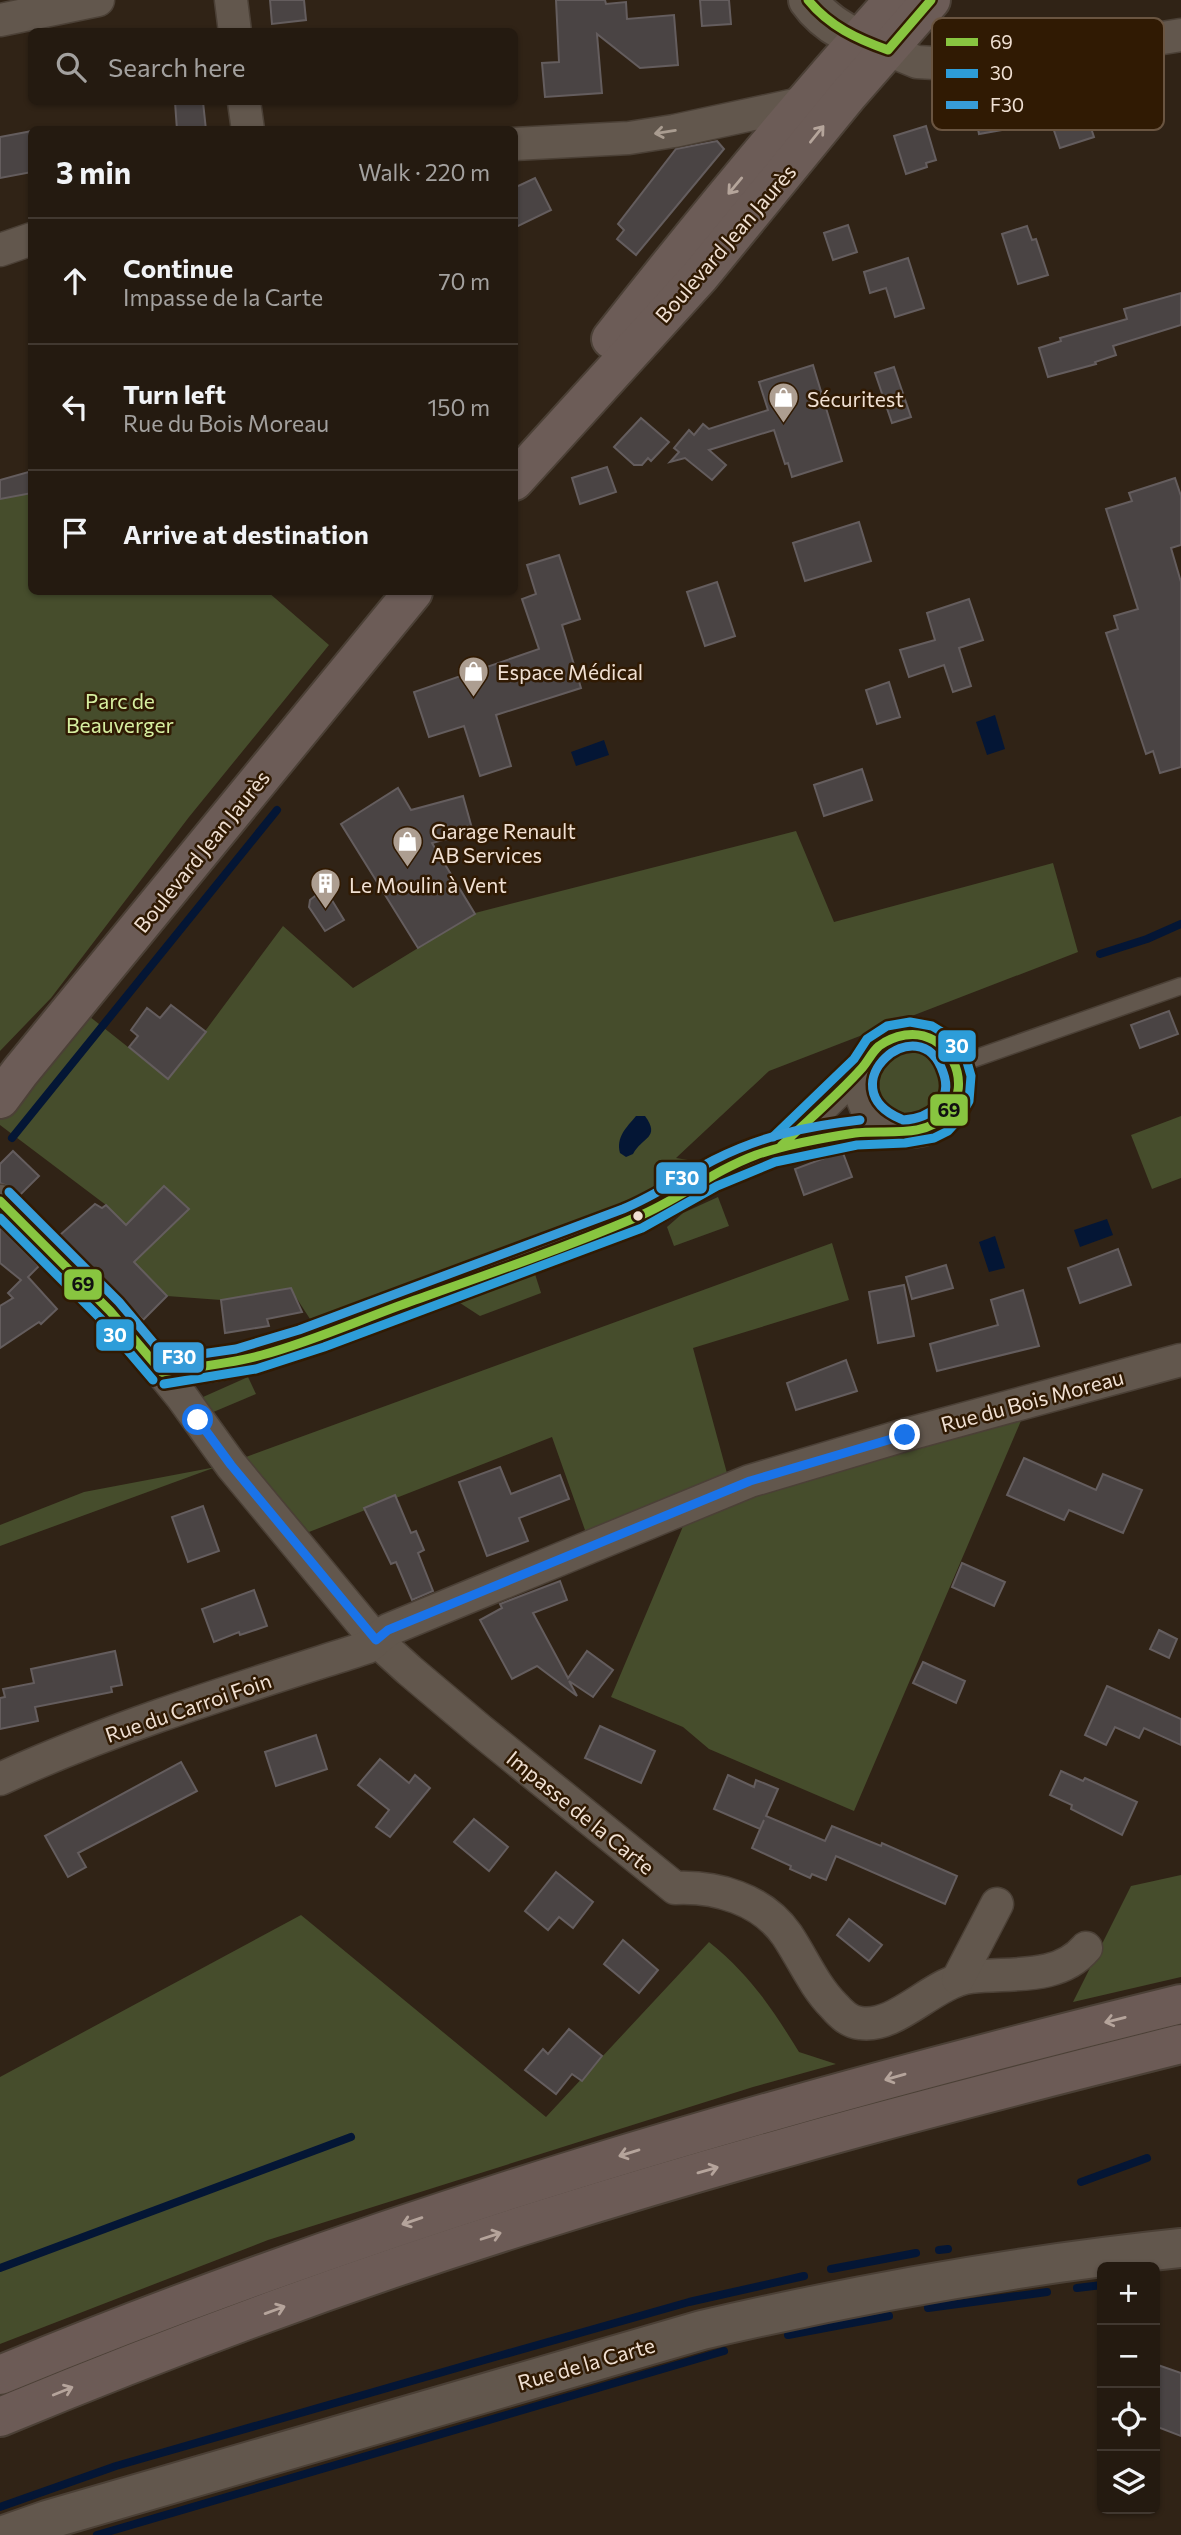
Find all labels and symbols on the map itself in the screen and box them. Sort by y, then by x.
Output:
legend [932,18,1164,130]
text: 69 [990,30,1013,53]
text: 30 [990,61,1013,84]
text: F30 [990,93,1024,116]
one-way arrow [654,126,677,139]
one-way arrow [810,126,825,144]
street label: Boulevard Jean Jaurès [649,159,801,327]
one-way arrow [728,176,743,194]
shop icon: Sécuritest [767,381,801,425]
place label: Sécuritest [807,386,904,411]
shop icon: Espace Médical [457,654,491,698]
place label: Espace Médical [497,659,643,684]
park label: Parc de Beauverger [66,688,174,737]
street label: Boulevard Jean Jaurès [128,765,274,937]
place label: Garage Renault AB Services [431,818,576,867]
shop icon: Garage Renault AB Services [391,825,425,869]
building icon: Le Moulin à Vent [309,867,343,911]
place label: Le Moulin à Vent [349,872,507,897]
line badge: 30 [937,1029,977,1063]
text: 30 [945,1034,969,1057]
line badge: 69 [929,1093,969,1127]
text: 69 [937,1098,961,1121]
line badge: F30 [655,1161,708,1195]
text: F30 [665,1166,699,1189]
unlabelled marker [631,1209,645,1223]
line badge: 69 [63,1268,103,1301]
text: 69 [71,1272,95,1295]
line badge: 30 [95,1318,135,1352]
text: 30 [103,1323,127,1346]
line badge: F30 [152,1341,205,1374]
text: F30 [162,1345,196,1368]
street label: Rue du Bois Moreau [938,1364,1126,1436]
route start [182,1404,213,1435]
route end [889,1419,920,1450]
street label: Rue du Carroi Foin [102,1667,274,1747]
street label: Impasse de la Carte [502,1745,660,1879]
one-way arrow [1104,2014,1127,2027]
one-way arrow [884,2072,906,2085]
one-way arrow [618,2147,640,2160]
one-way arrow [697,2163,719,2176]
one-way arrow [401,2216,423,2228]
one-way arrow [479,2229,501,2241]
one-way arrow [264,2303,286,2315]
street label: Rue de la Carte [514,2331,658,2395]
one-way arrow [52,2384,73,2397]

